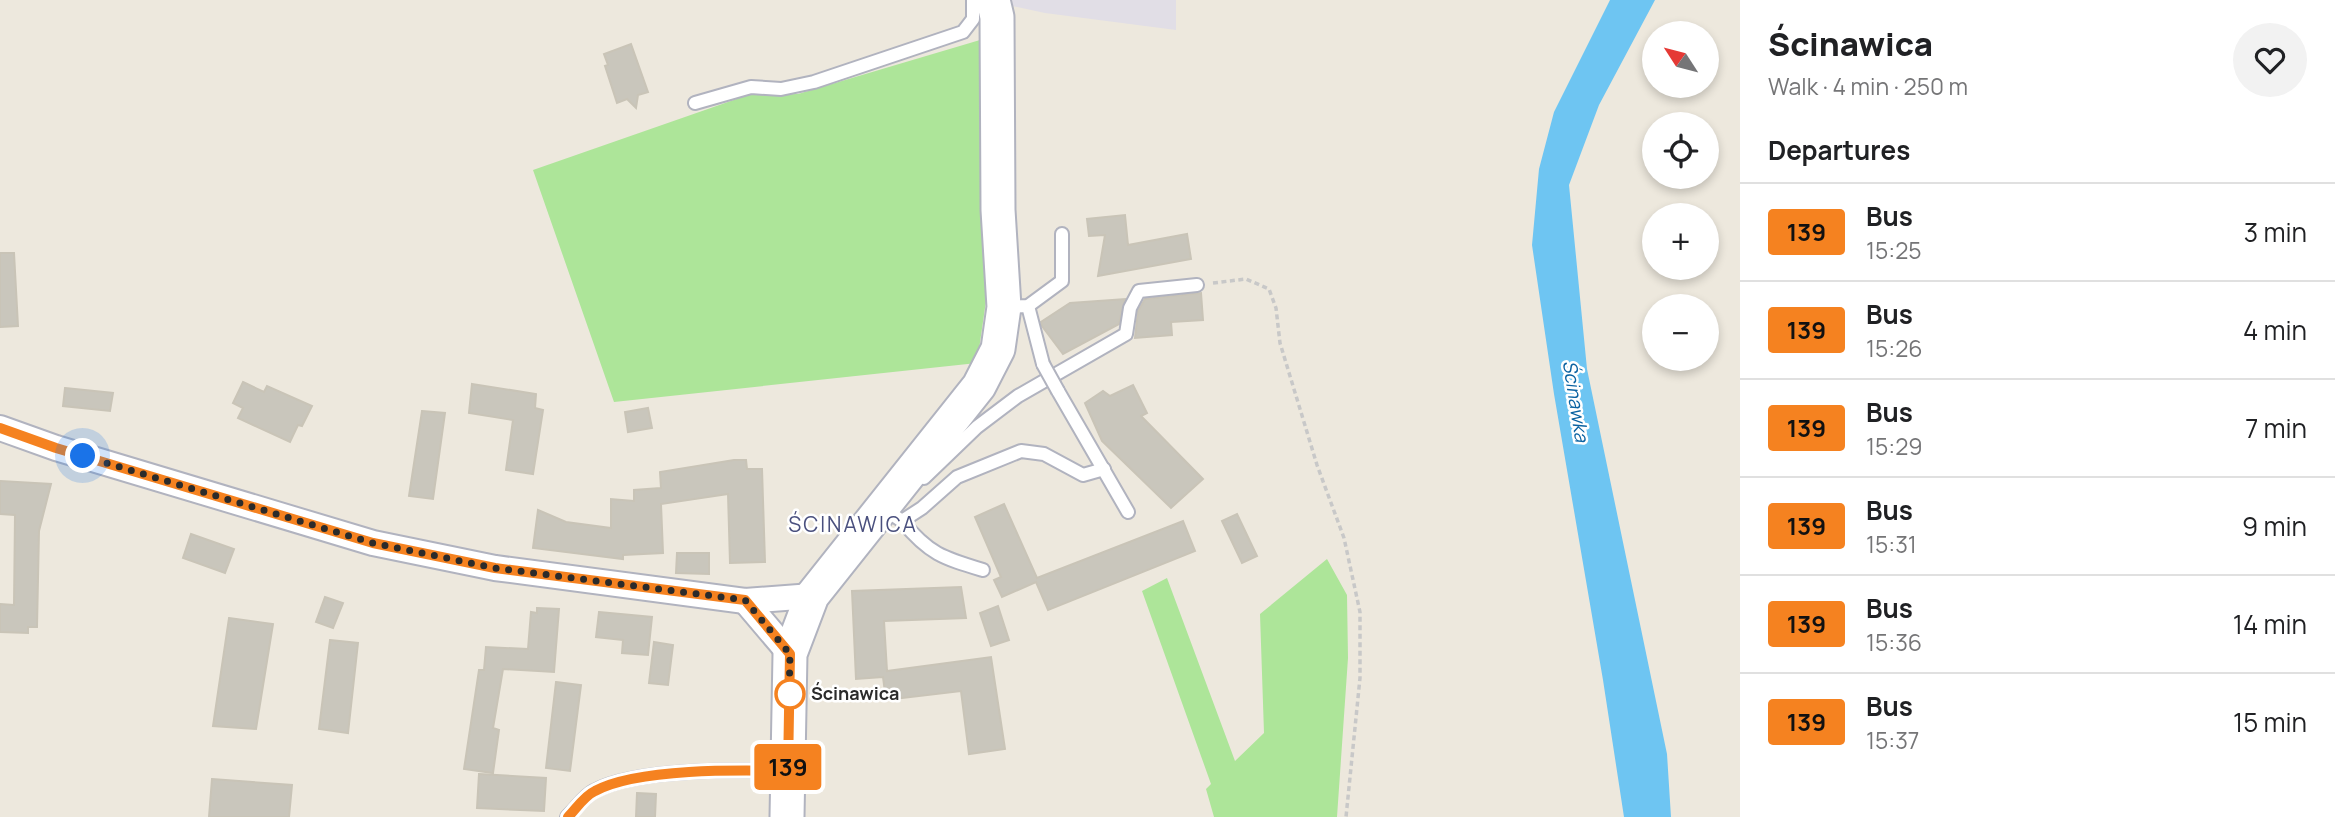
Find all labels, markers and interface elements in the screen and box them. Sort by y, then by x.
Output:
north arrow [1642,21,1718,98]
map controls [1642,21,1719,371]
text: Ścinawica [1768,21,1933,66]
button: heart [2233,23,2307,97]
text: Walk · 4 min · 250 m [1768,70,1968,102]
button: locate [1642,112,1719,189]
text: Departures [1768,132,1910,168]
text: Bus [1866,198,1913,234]
button: + [1642,203,1719,280]
text: 3 min [2244,214,2307,250]
text: 139 [1787,215,1826,248]
text: 15:25 [1866,234,1922,266]
button: − [1642,294,1719,371]
text: Bus [1866,296,1913,332]
text: 4 min [2243,312,2307,348]
text: 139 [1787,313,1826,346]
text: 15:26 [1866,332,1923,364]
water label: Ścinawka [1557,358,1596,445]
text: Bus [1866,394,1913,430]
text: 7 min [2245,410,2307,446]
text: 139 [1787,411,1826,444]
text: 15:29 [1866,430,1923,462]
your location [65,438,100,473]
text: Bus [1866,492,1913,528]
text: 9 min [2242,508,2307,544]
text: 139 [1787,509,1826,542]
district label: ŚCINAWICA [788,510,918,538]
text: 15:31 [1866,528,1917,560]
text: Bus [1866,590,1913,626]
text: 14 min [2233,606,2307,642]
text: 139 [1787,607,1826,640]
text: 15:36 [1866,626,1922,658]
marker: Ścinawica [775,679,805,709]
place label: Ścinawica [811,681,899,705]
text: Bus [1866,688,1913,724]
text: 15 min [2233,704,2307,740]
text: 139 [1787,705,1826,738]
text: 15:37 [1866,724,1919,756]
line badge: 139 [748,744,828,790]
text: 139 [768,750,808,783]

